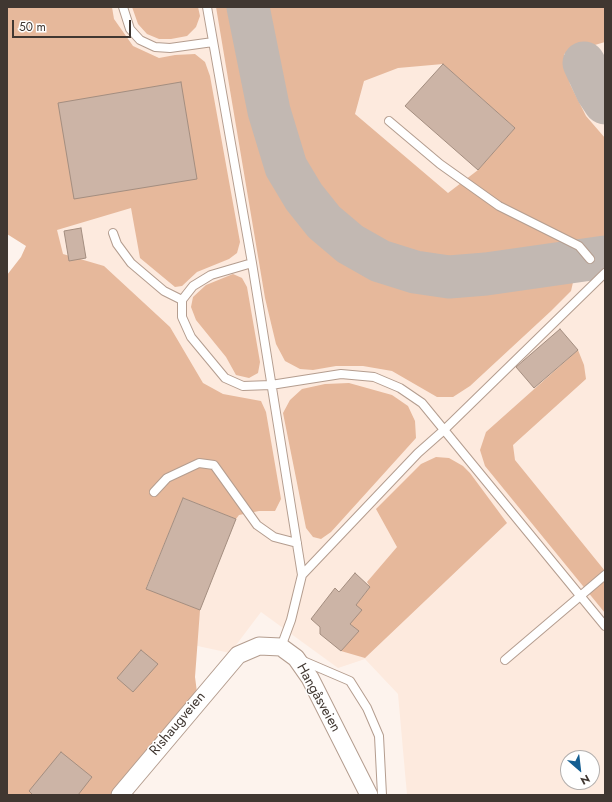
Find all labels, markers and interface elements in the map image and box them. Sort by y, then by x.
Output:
scale bar [14,12,133,38]
text: 50 m [19,18,46,36]
street label: Hangåsveien [292,661,344,735]
street label: Rishaugveien [147,689,209,759]
north arrow [560,750,600,790]
text: N [578,771,593,789]

